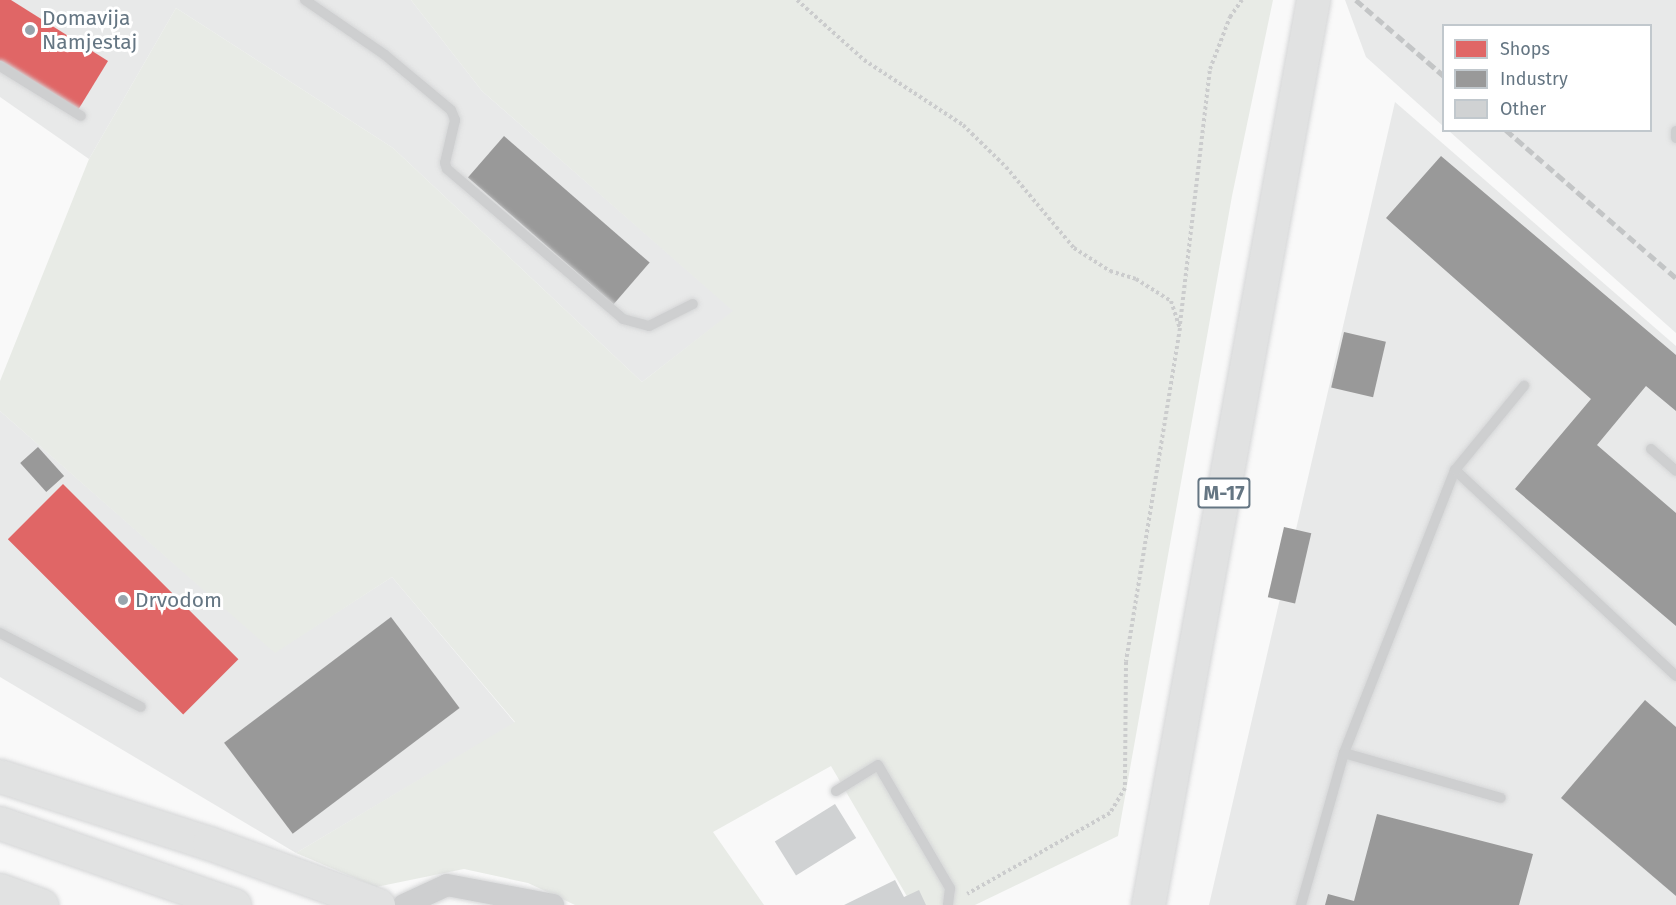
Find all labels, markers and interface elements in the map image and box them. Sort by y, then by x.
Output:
place label: Domavija Namjestaj [42,5,137,55]
marker: Domavija Namjestaj [23,23,37,37]
legend [1442,24,1652,132]
text: Shops [1500,38,1550,60]
text: Industry [1500,68,1568,90]
text: Other [1500,98,1546,120]
road number: M-17 [1197,476,1251,510]
place label: Drvodom [135,587,222,613]
marker: Drvodom [116,593,130,607]

